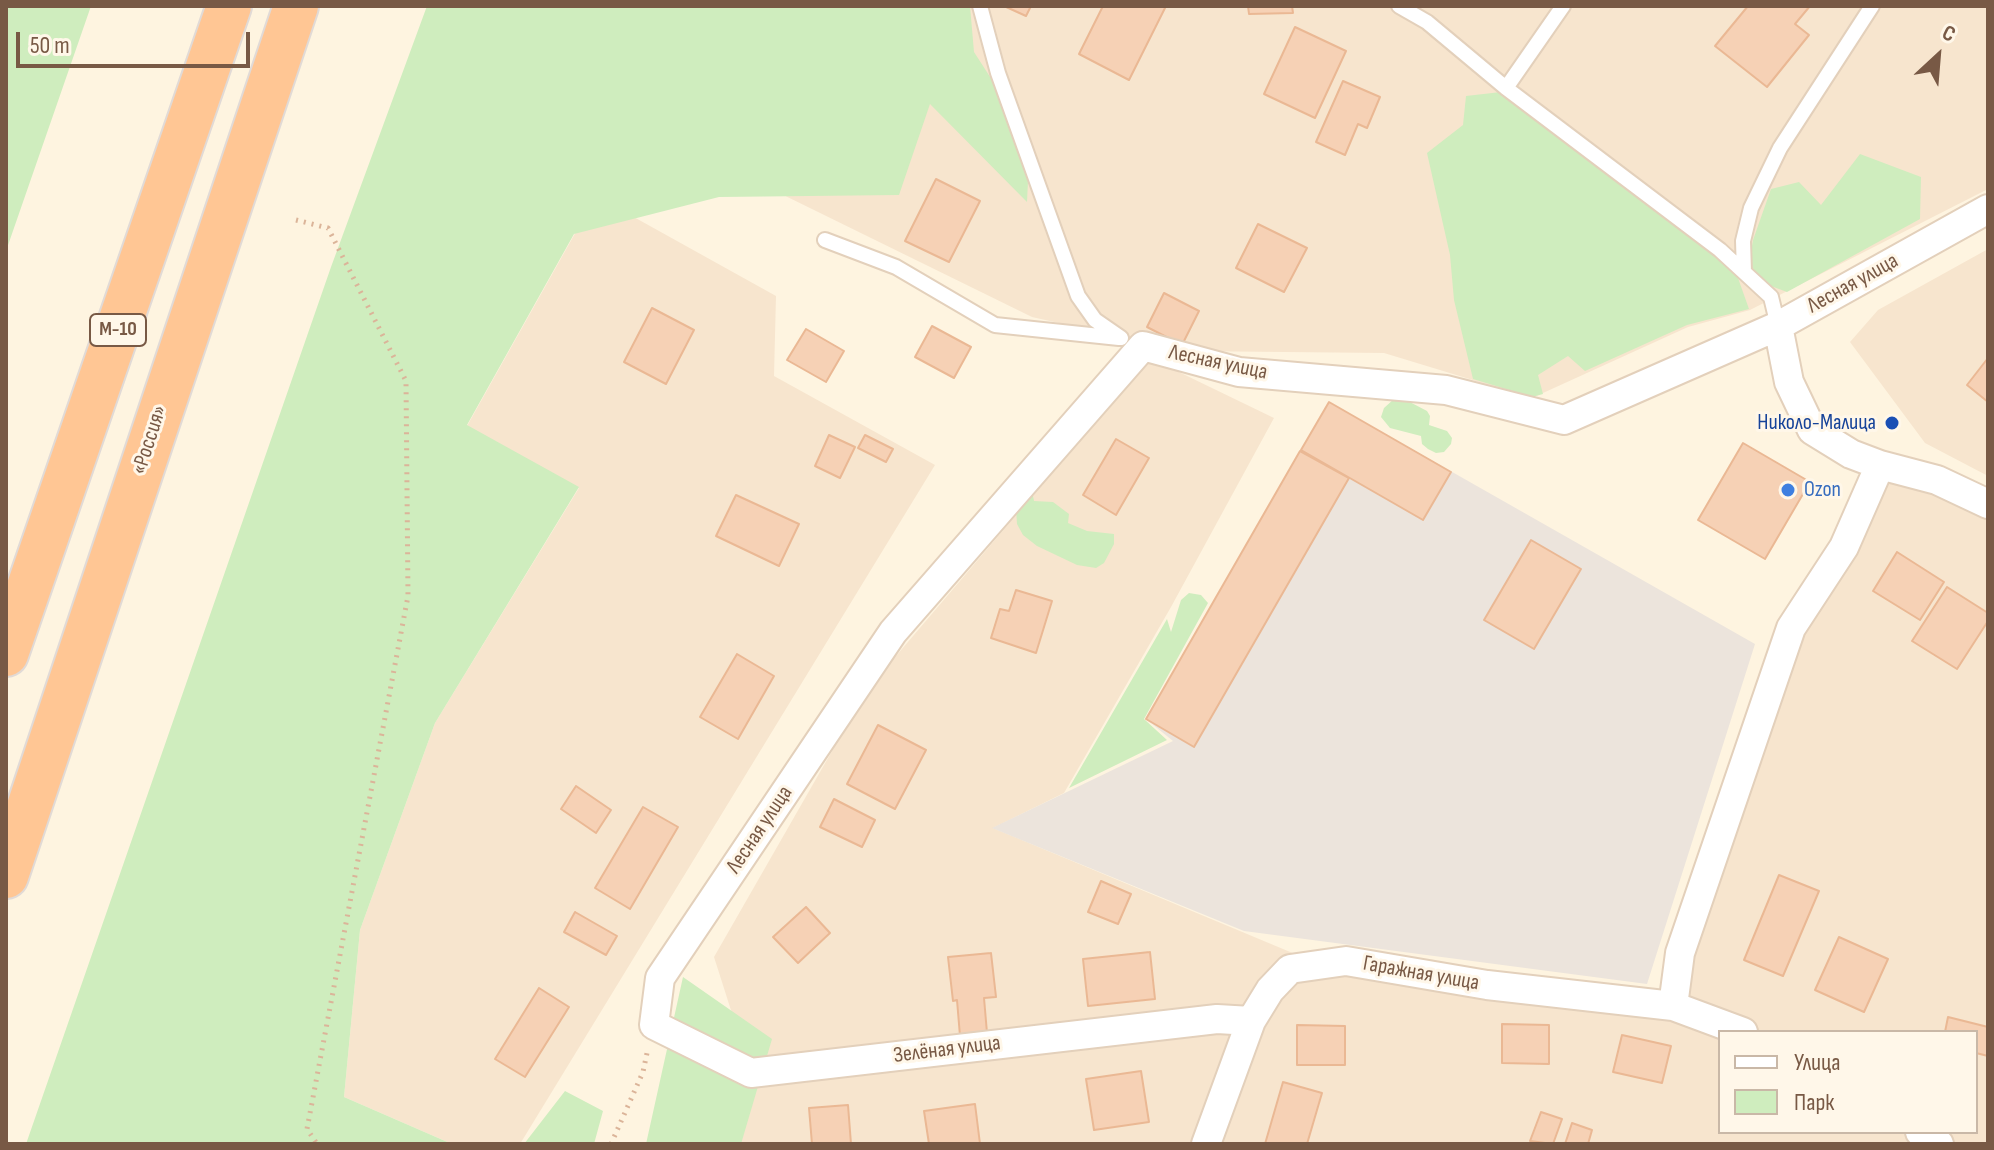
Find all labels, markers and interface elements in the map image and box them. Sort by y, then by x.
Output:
scale bar [20,16,254,66]
north arrow [1898,16,1978,96]
text: С [1938,19,1960,49]
text: 50 m [30,31,70,60]
street label: Лесная улица [1803,248,1903,320]
road number: М-10 [90,314,146,346]
street label: Лесная улица [1166,340,1270,386]
street label: «Россия» [126,402,174,478]
place label: Николо-Малица [1757,410,1876,436]
marker: Николо-Малица [1883,414,1901,432]
place label: Ozon [1804,477,1841,503]
marker: Ozon [1779,481,1797,499]
street label: Лесная улица [721,781,799,879]
street label: Гаражная улица [1361,951,1481,997]
street label: Зелёная улица [892,1030,1002,1070]
legend [1718,1030,1978,1134]
text: Улица [1794,1048,1840,1077]
text: Парк [1794,1088,1834,1117]

